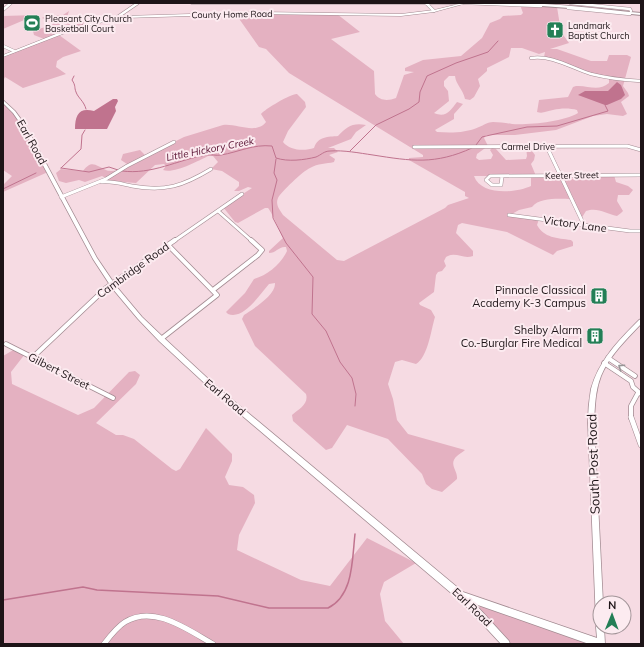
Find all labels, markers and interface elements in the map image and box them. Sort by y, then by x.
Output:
street label: County Home Road [191,8,273,21]
sports icon: Pleasant City Church Basketball Court [22,13,42,33]
place label: Pleasant City Church Basketball Court [45,13,132,34]
church icon: Landmark Baptist Church [545,20,565,40]
place label: Landmark Baptist Church [568,20,630,41]
street label: Earl Road [14,117,50,167]
water label: Little Hickory Creek [165,134,256,164]
street label: Carmel Drive [501,141,555,152]
street label: Keeter Street [545,169,599,181]
street label: Victory Lane [542,213,608,235]
street label: Cambridge Road [94,239,172,301]
place label: Pinnacle Classical Academy K-3 Campus [472,283,586,310]
building icon: Pinnacle Classical Academy K-3 Campus [589,286,609,306]
place label: Shelby Alarm Co.-Burglar Fire Medical [461,323,582,350]
building icon: Shelby Alarm Co.-Burglar Fire Medical [585,326,605,346]
street label: Gilbert Street [26,349,92,393]
one-way arrow [618,364,625,372]
street label: Earl Road [202,376,248,418]
street label: South Post Road [583,414,603,514]
street label: Earl Road [449,585,495,629]
north arrow [592,595,632,635]
text: N [608,598,616,612]

